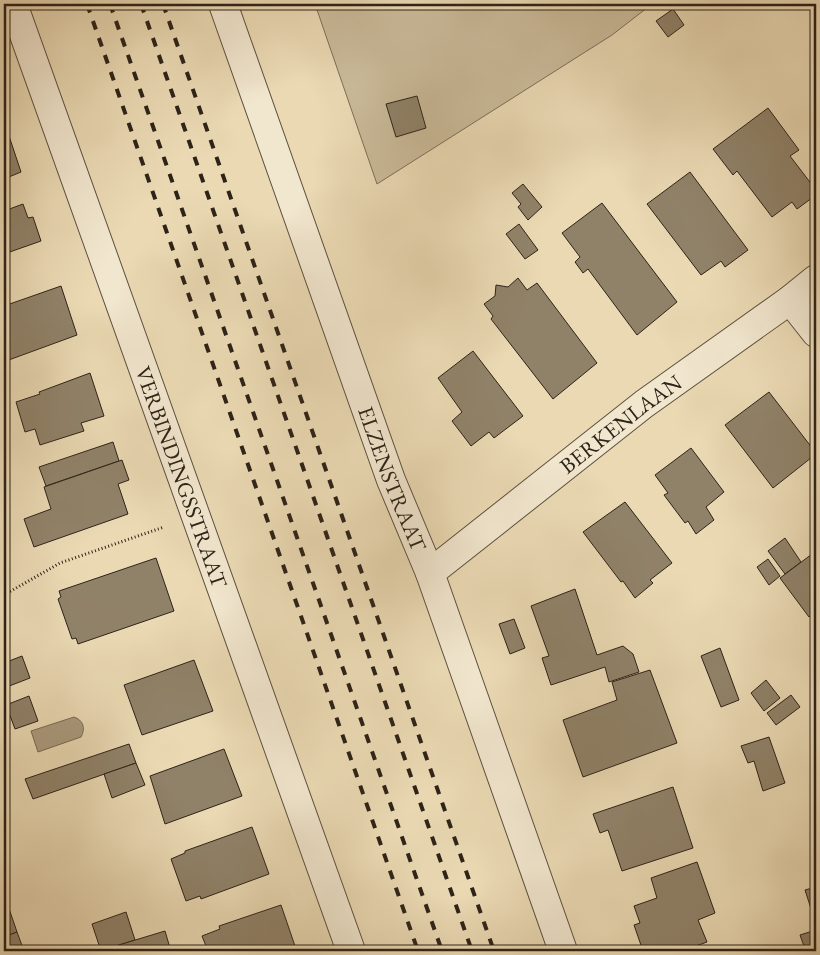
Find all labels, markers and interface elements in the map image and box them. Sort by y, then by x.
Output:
street label: VERBINDINGSSTRAAT [129,362,235,592]
street label: BERKENLAAN [553,367,688,480]
street label: ELZENSTRAAT [352,402,434,556]

